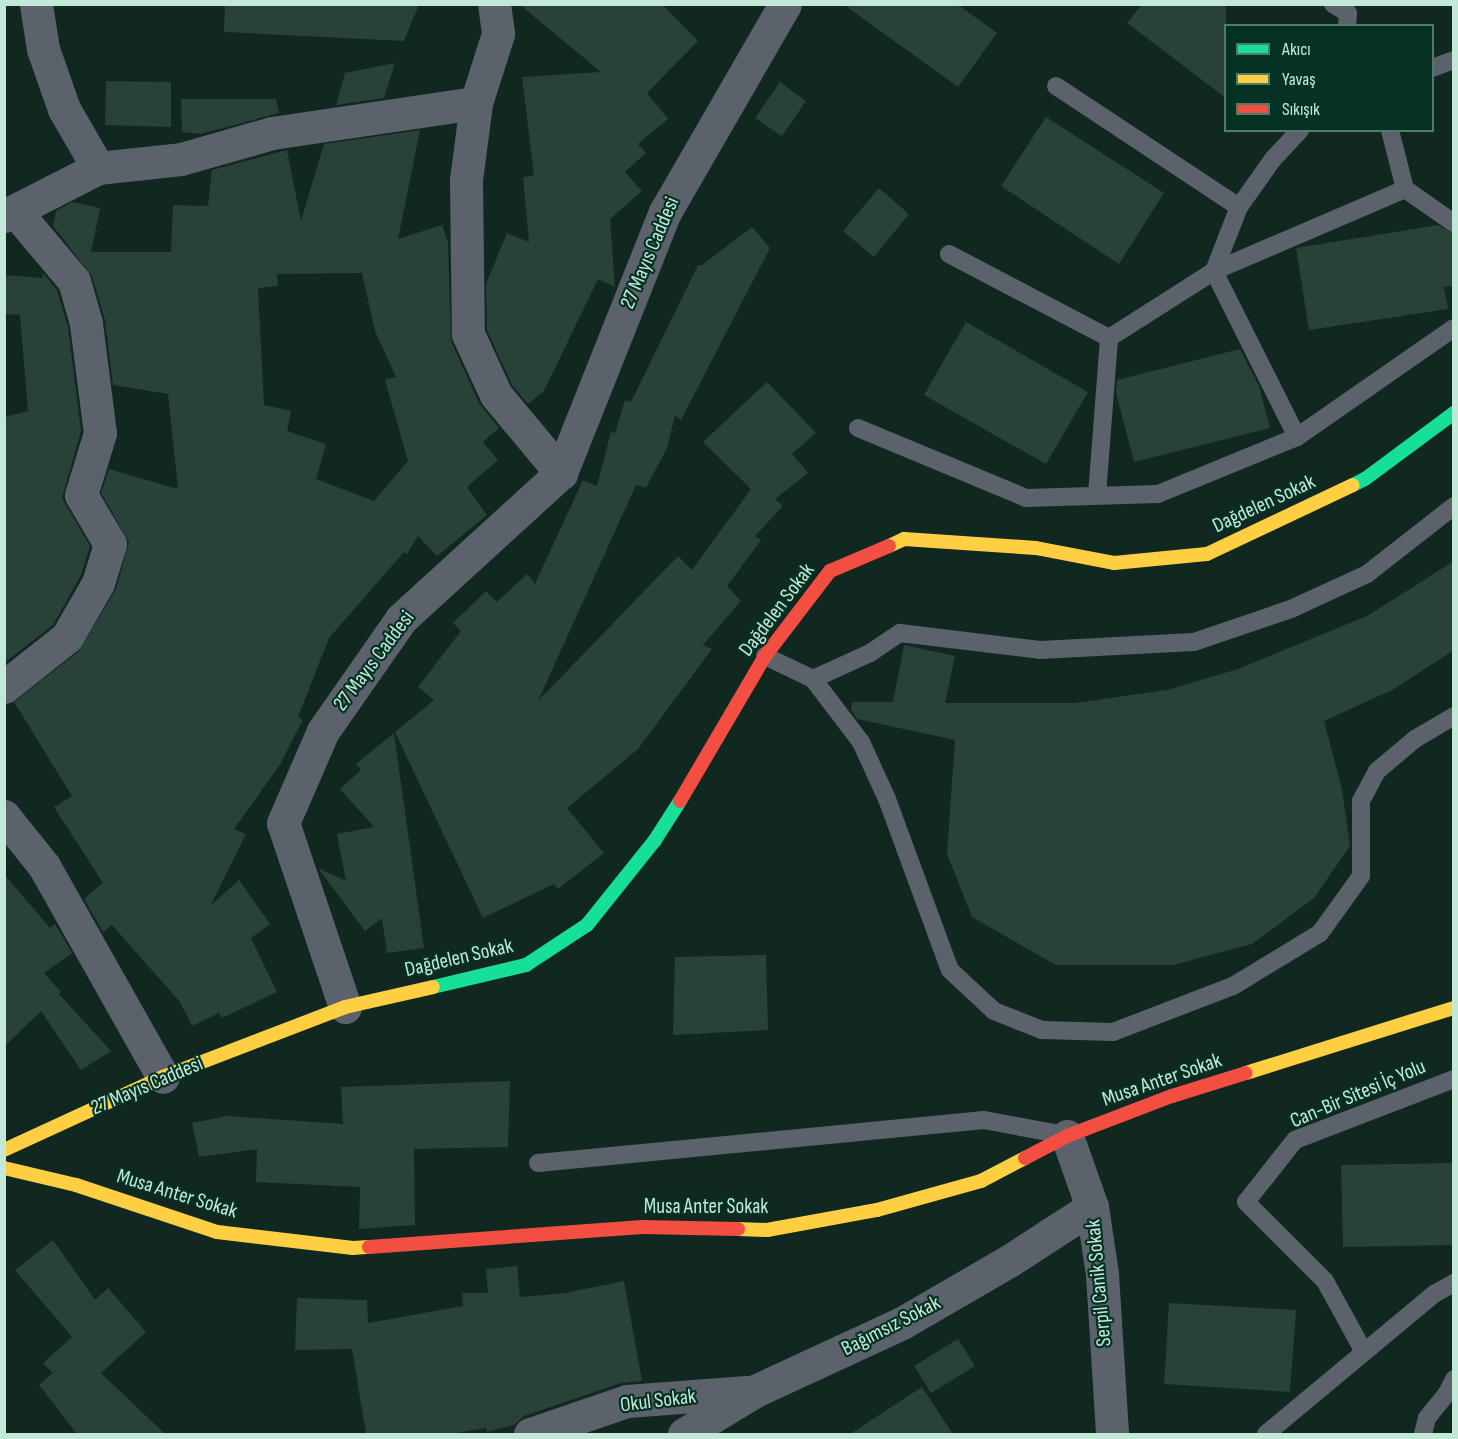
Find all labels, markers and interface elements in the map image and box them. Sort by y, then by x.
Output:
legend [1224,24,1434,132]
text: Akıcı [1282,39,1311,60]
text: Yavaş [1282,69,1316,90]
text: Sıkışık [1282,99,1320,120]
street label: 27 Mayıs Caddesi [615,193,685,313]
street label: Dağdelen Sokak [1209,469,1319,539]
street label: Dağdelen Sokak [734,558,820,662]
street label: 27 Mayıs Caddesi [328,606,420,716]
street label: Dağdelen Sokak [402,933,516,983]
street label: Musa Anter Sokak [1099,1048,1225,1112]
street label: 27 Mayıs Caddesi [87,1051,207,1121]
street label: Can-Bir Sitesi İç Yolu [1286,1054,1430,1134]
street label: Musa Anter Sokak [114,1164,240,1224]
street label: Musa Anter Sokak [644,1194,768,1220]
street label: Serpil Canik Sokak [1081,1218,1117,1348]
street label: Bağımsız Sokak [837,1290,945,1362]
street label: Okul Sokak [619,1384,697,1418]

